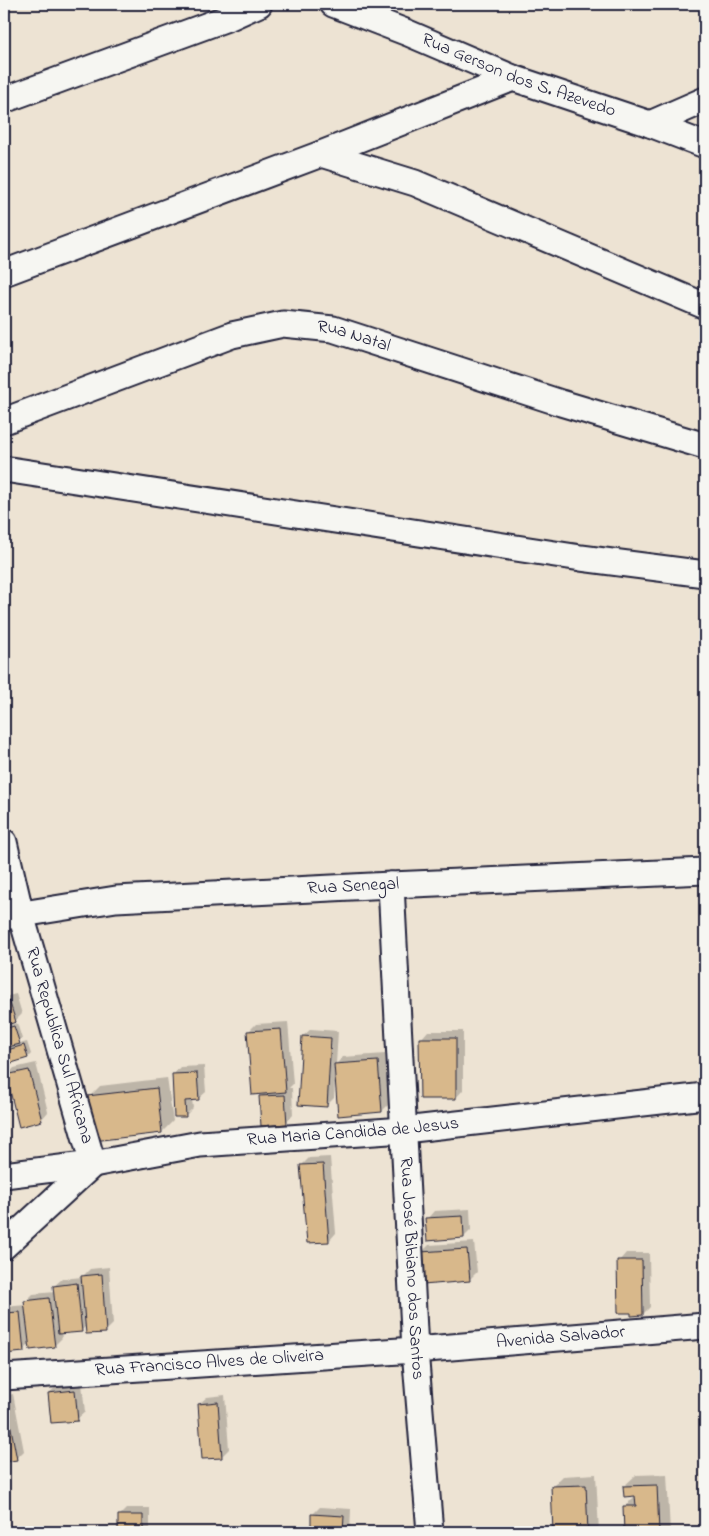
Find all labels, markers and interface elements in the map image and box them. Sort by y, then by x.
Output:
street label: Rua Gerson dos S. Azevedo [417,27,619,125]
street label: Rua Natal [316,315,394,360]
street label: Rua Senegal [307,872,400,902]
street label: Rua Republica Sul Africana [18,944,100,1147]
street label: Rua Maria Candida de Jesus [246,1111,460,1154]
street label: Rua José Bibiano dos Santos [392,1156,430,1381]
street label: Avenida Salvador [495,1320,627,1356]
street label: Rua Francisco Alves de Oliveira [94,1343,325,1384]

